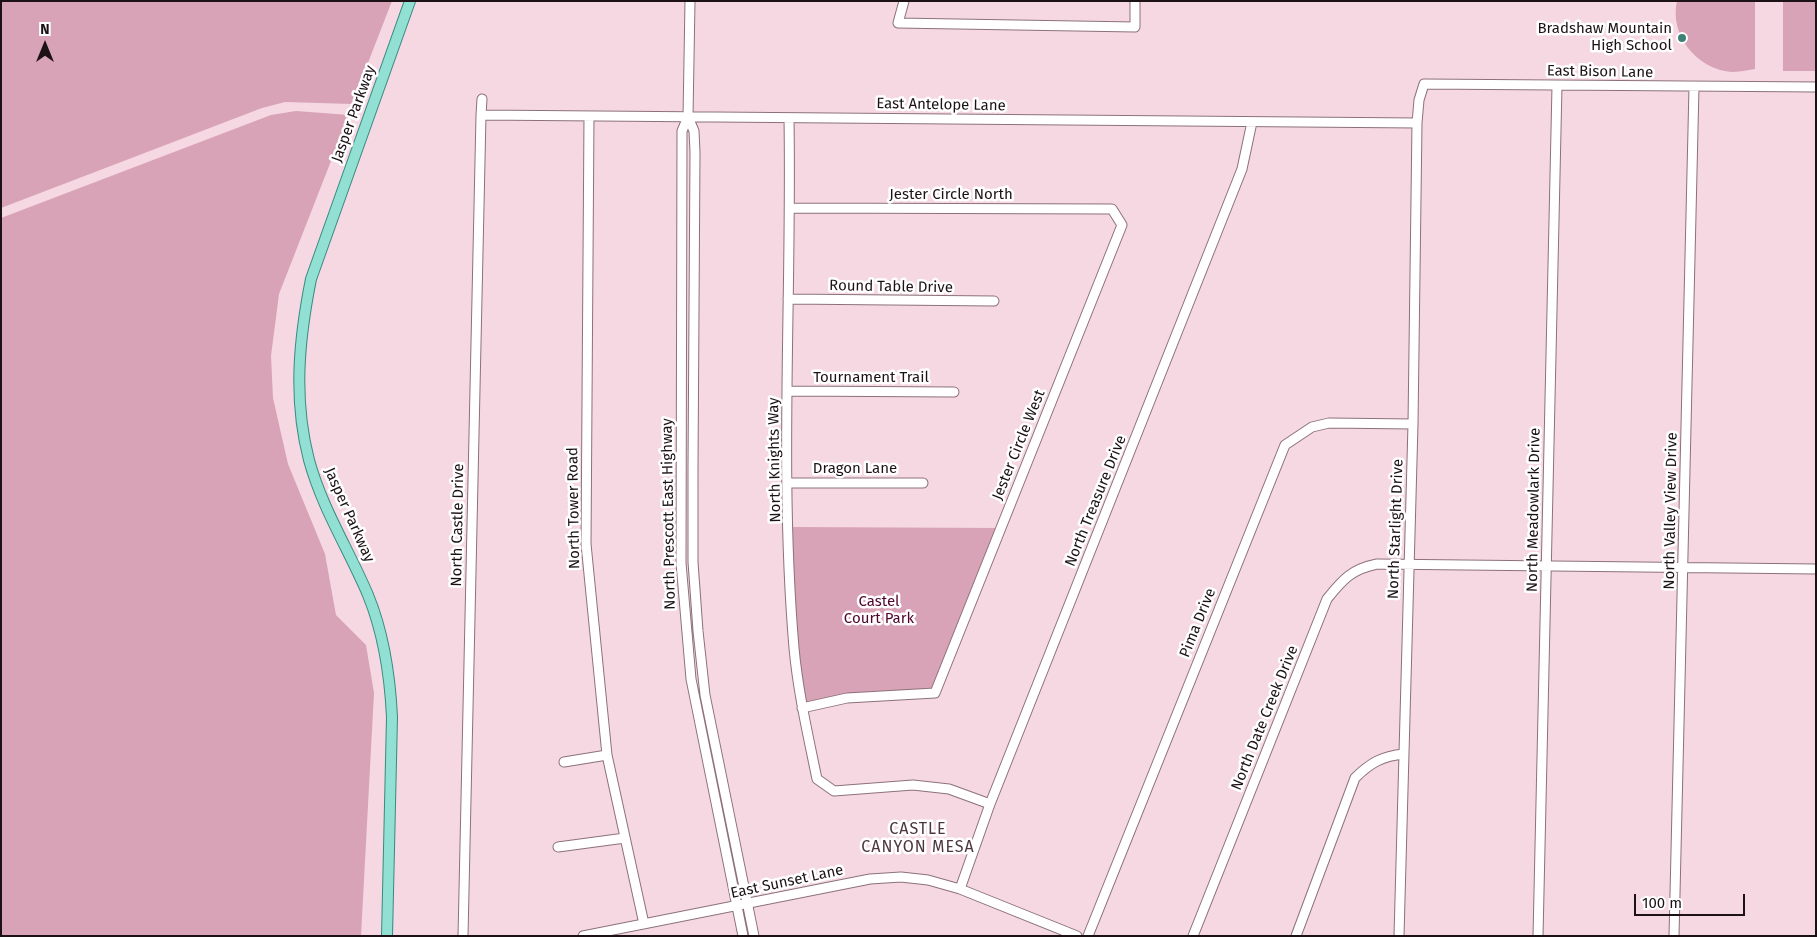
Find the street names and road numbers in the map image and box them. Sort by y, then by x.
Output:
street label: East Bison Lane [1547,62,1653,82]
street label: Jasper Parkway [328,63,380,165]
street label: East Antelope Lane [876,95,1006,115]
street label: Jester Circle North [889,186,1013,204]
street label: Round Table Drive [829,277,953,297]
street label: Tournament Trail [813,369,929,387]
street label: Jester Circle West [989,387,1049,503]
street label: North Knights Way [765,397,785,523]
street label: North Prescott East Highway [658,418,680,610]
street label: North Meadowlark Drive [1524,428,1544,592]
street label: North Valley View Drive [1661,432,1681,590]
street label: North Treasure Drive [1061,433,1131,569]
street label: North Tower Road [564,447,584,569]
street label: North Starlight Drive [1385,459,1407,599]
street label: Dragon Lane [813,460,897,478]
street label: North Castle Drive [448,463,468,587]
street label: Jasper Parkway [320,465,378,565]
street label: Pima Drive [1176,586,1220,660]
street label: North Date Creek Drive [1228,643,1302,793]
street label: East Sunset Lane [729,861,845,903]

